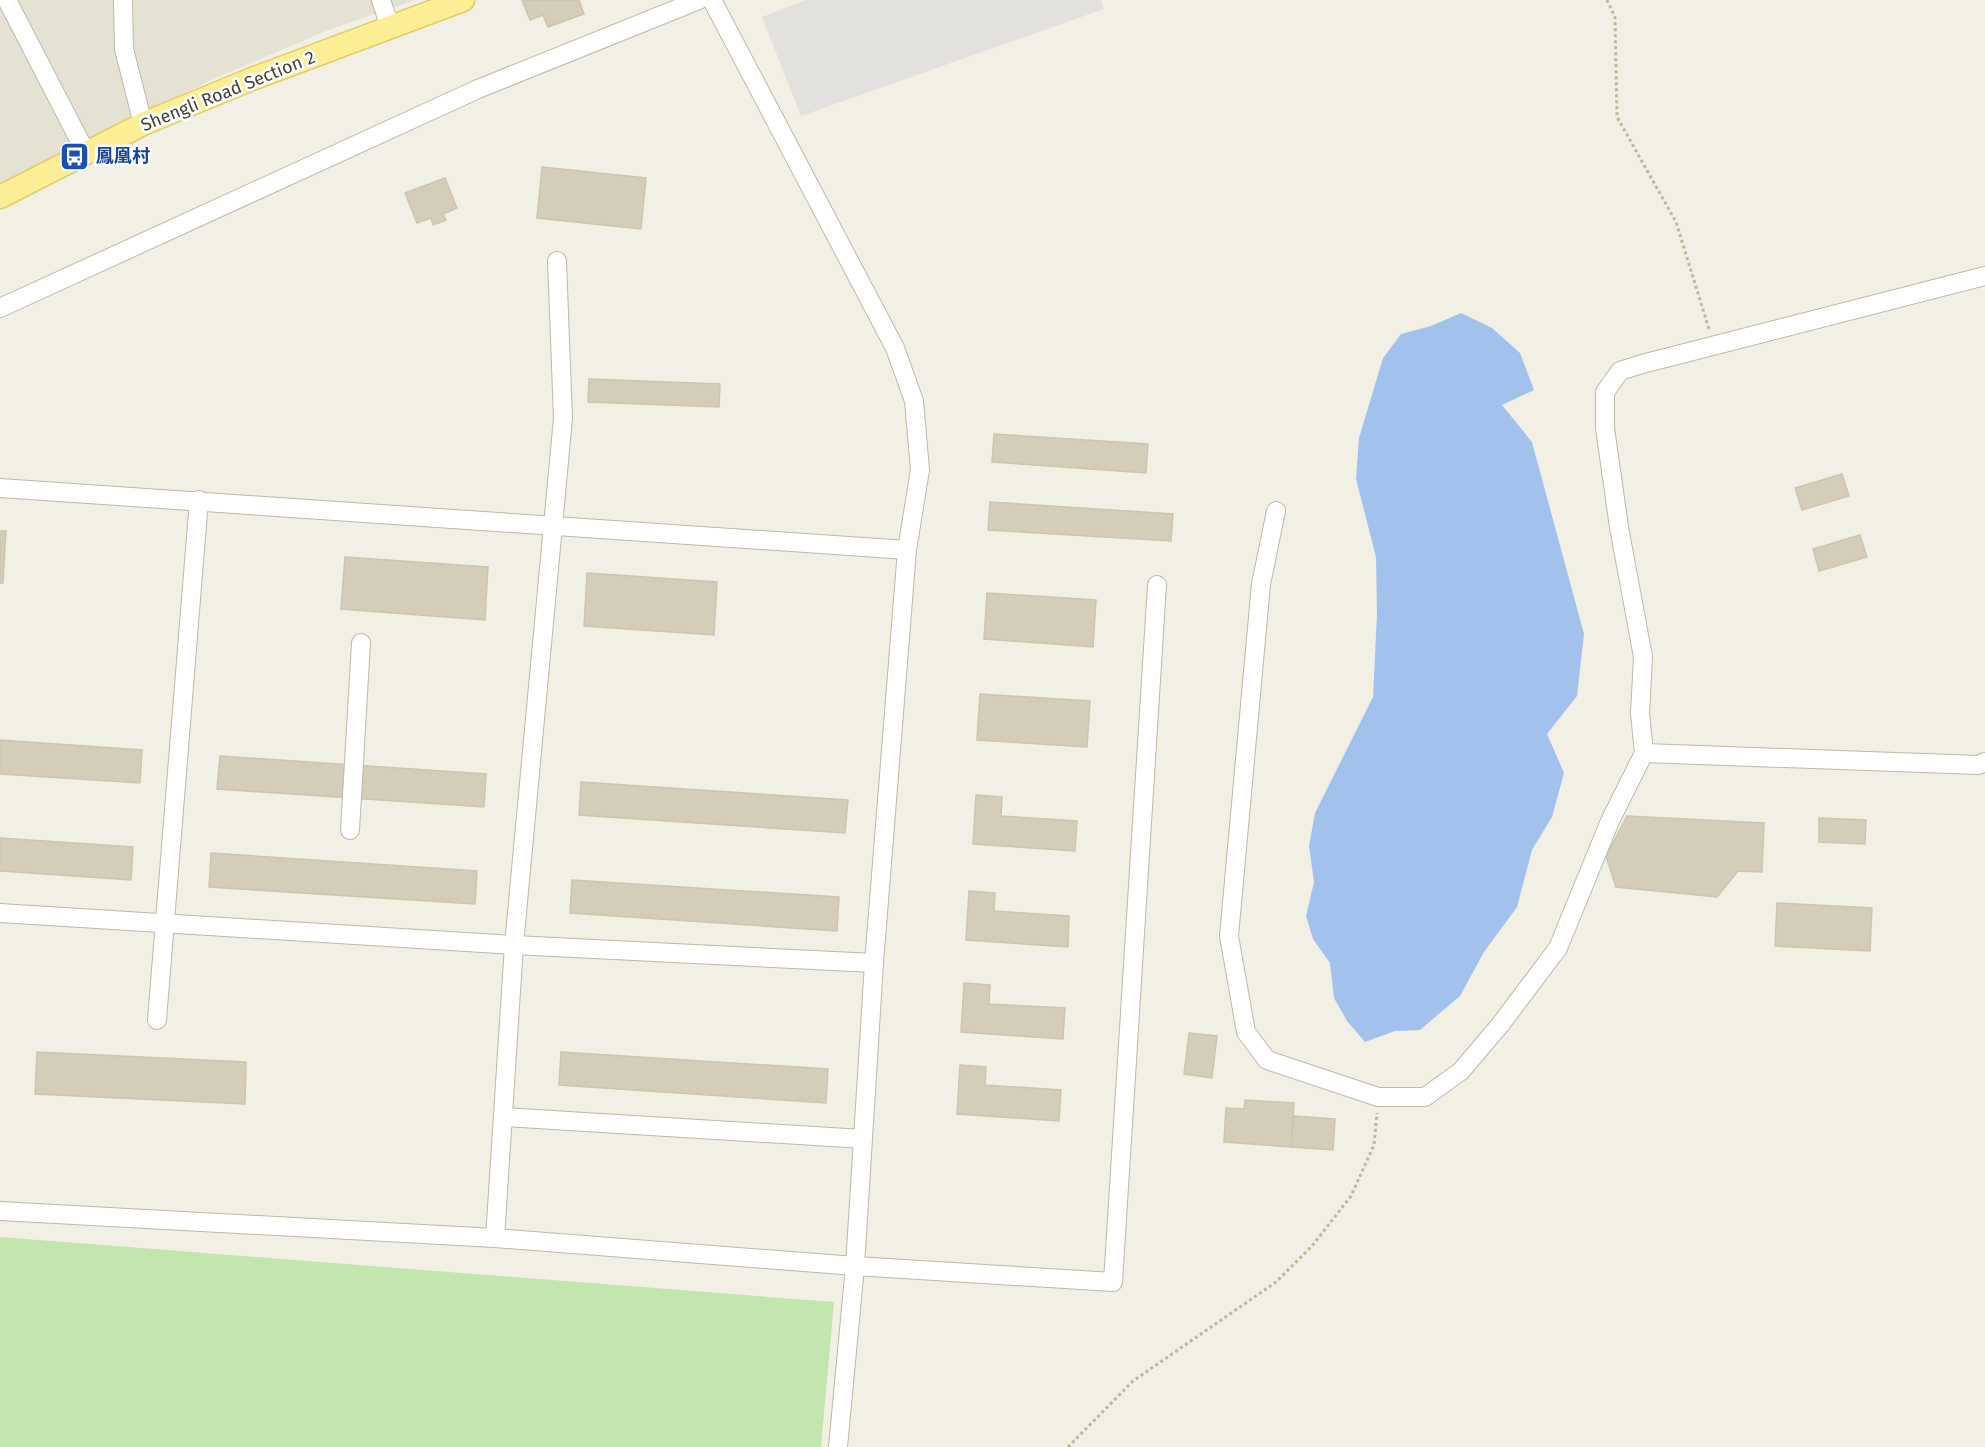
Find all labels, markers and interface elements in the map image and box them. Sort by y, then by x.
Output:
street label: Shengli Road Section 2 [138,46,318,136]
bus stop icon: 鳳凰村 [59,140,91,172]
place label: 鳳凰村 [96,145,150,167]

